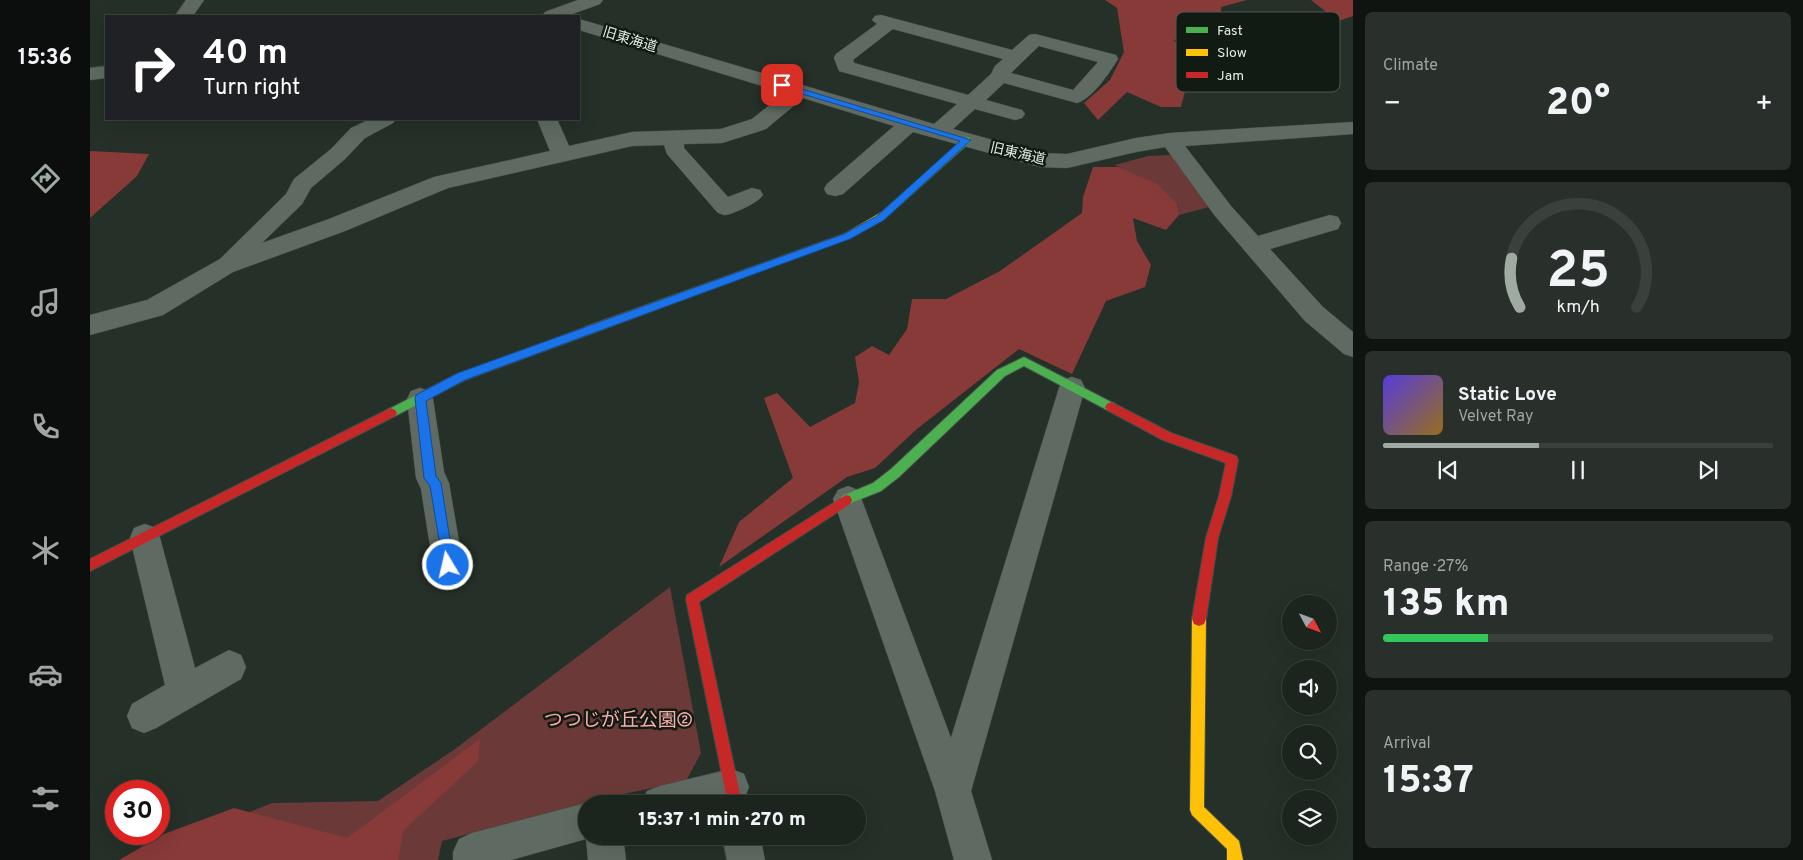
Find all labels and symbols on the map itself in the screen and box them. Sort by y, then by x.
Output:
legend [1176,12,1340,92]
text: Fast [1217,23,1243,40]
street label: 旧東海道 [600,24,659,57]
text: Slow [1217,45,1247,62]
pin [761,64,803,106]
text: Jam [1217,68,1244,85]
street label: 旧東海道 [988,140,1047,169]
position arrow [421,538,473,590]
north arrow [1282,595,1338,650]
park label: つつじが丘公園② [544,709,693,733]
speed limit sign: 30 [105,780,170,845]

